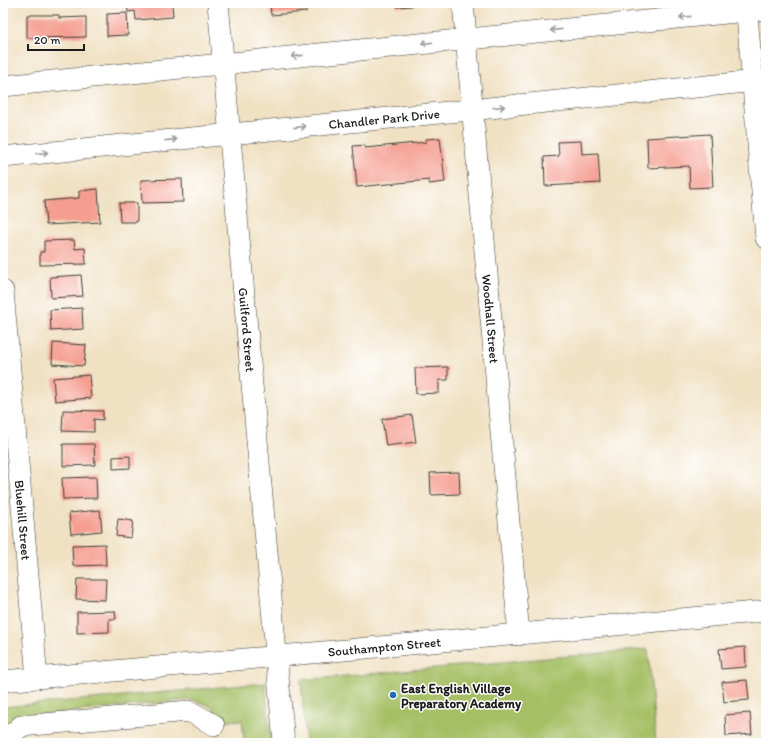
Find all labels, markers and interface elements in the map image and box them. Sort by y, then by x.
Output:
one-way arrow [679,13,692,20]
scale bar [28,26,84,52]
one-way arrow [550,26,563,33]
text: 20 m [34,33,61,47]
one-way arrow [421,39,434,46]
one-way arrow [291,52,304,59]
one-way arrow [493,103,506,110]
street label: Chandler Park Drive [328,106,440,132]
one-way arrow [294,123,307,130]
one-way arrow [164,136,177,143]
one-way arrow [35,149,48,157]
street label: Woodhall Street [479,274,502,364]
street label: Guilford Street [235,287,258,373]
street label: Bluehill Street [12,479,34,561]
street label: Southampton Street [327,634,442,659]
place label: East English Village Preparatory Academy [401,681,522,712]
marker: East English Village Preparatory Academy [388,690,398,700]

